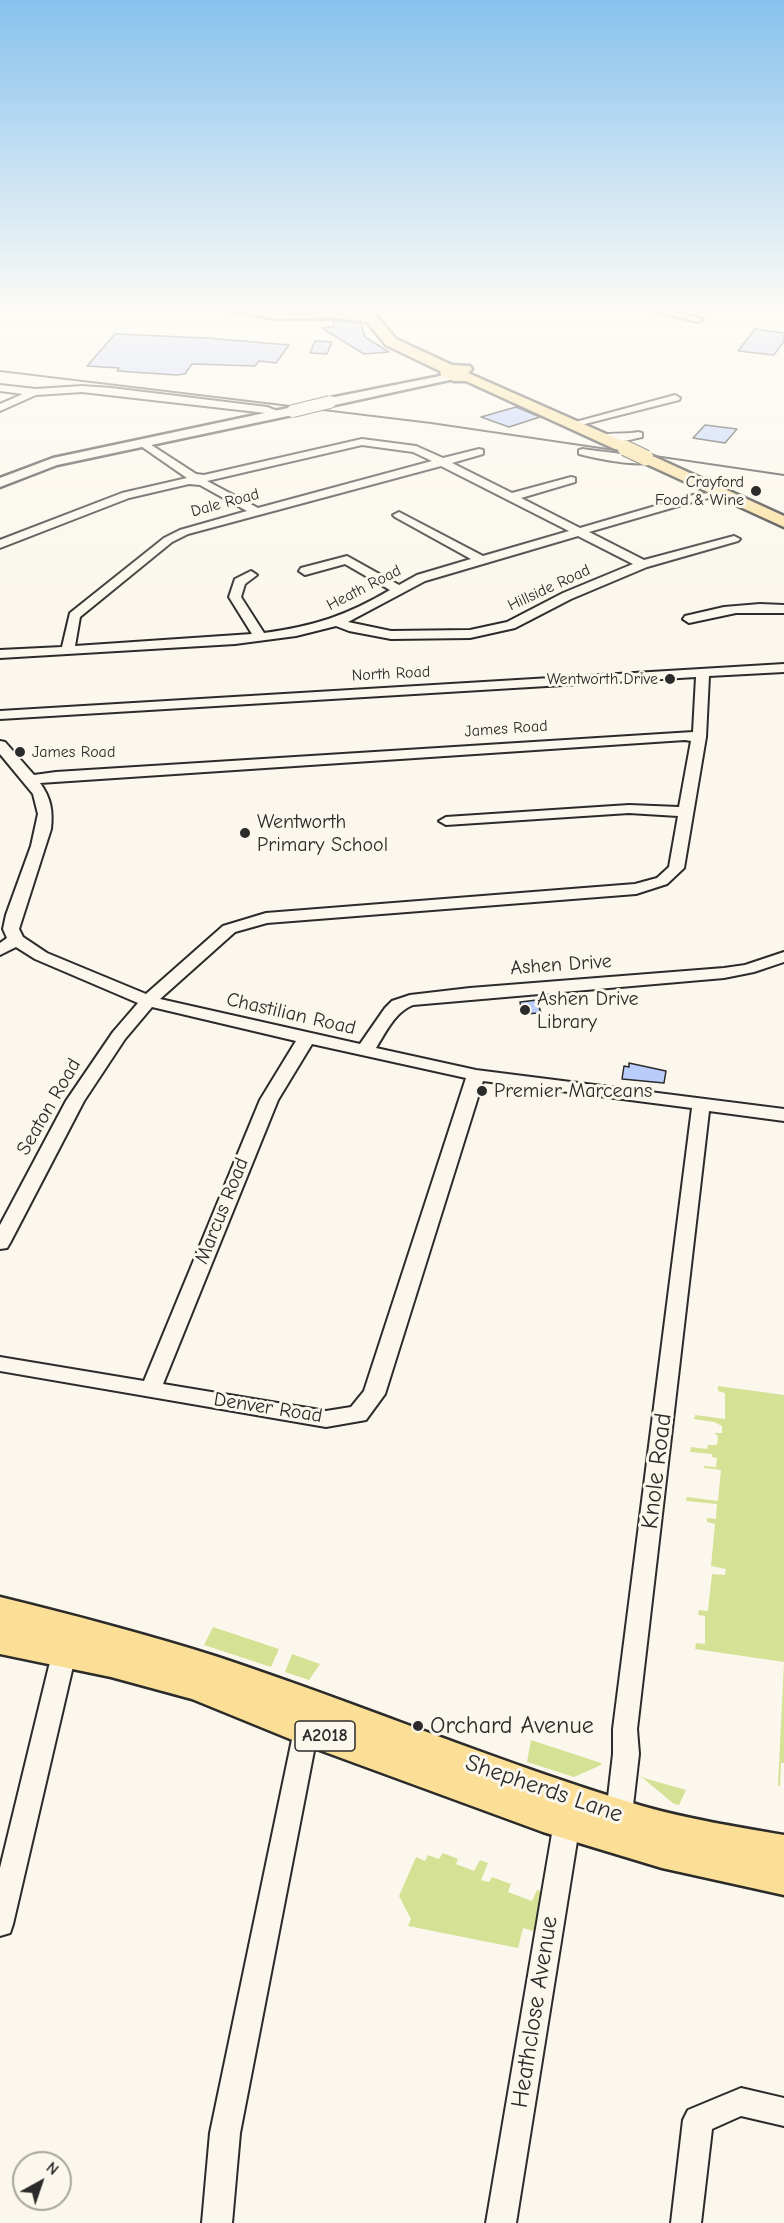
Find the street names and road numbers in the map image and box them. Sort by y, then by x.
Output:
street label: Dale Road [189,485,261,521]
street label: Heath Road [324,561,404,615]
street label: Hillside Road [505,561,593,615]
street label: North Road [351,662,431,686]
street label: James Road [464,717,548,741]
street label: Ashen Drive [510,949,612,981]
street label: Chastilian Road [224,987,358,1041]
street label: Seaton Road [12,1054,86,1160]
street label: Marcus Road [190,1154,254,1268]
street label: Denver Road [212,1388,324,1428]
street label: Knole Road [636,1411,678,1531]
road number: A2018 [295,1721,355,1751]
street label: Shepherds Lane [462,1749,626,1829]
street label: Heathclose Avenue [506,1914,564,2110]

